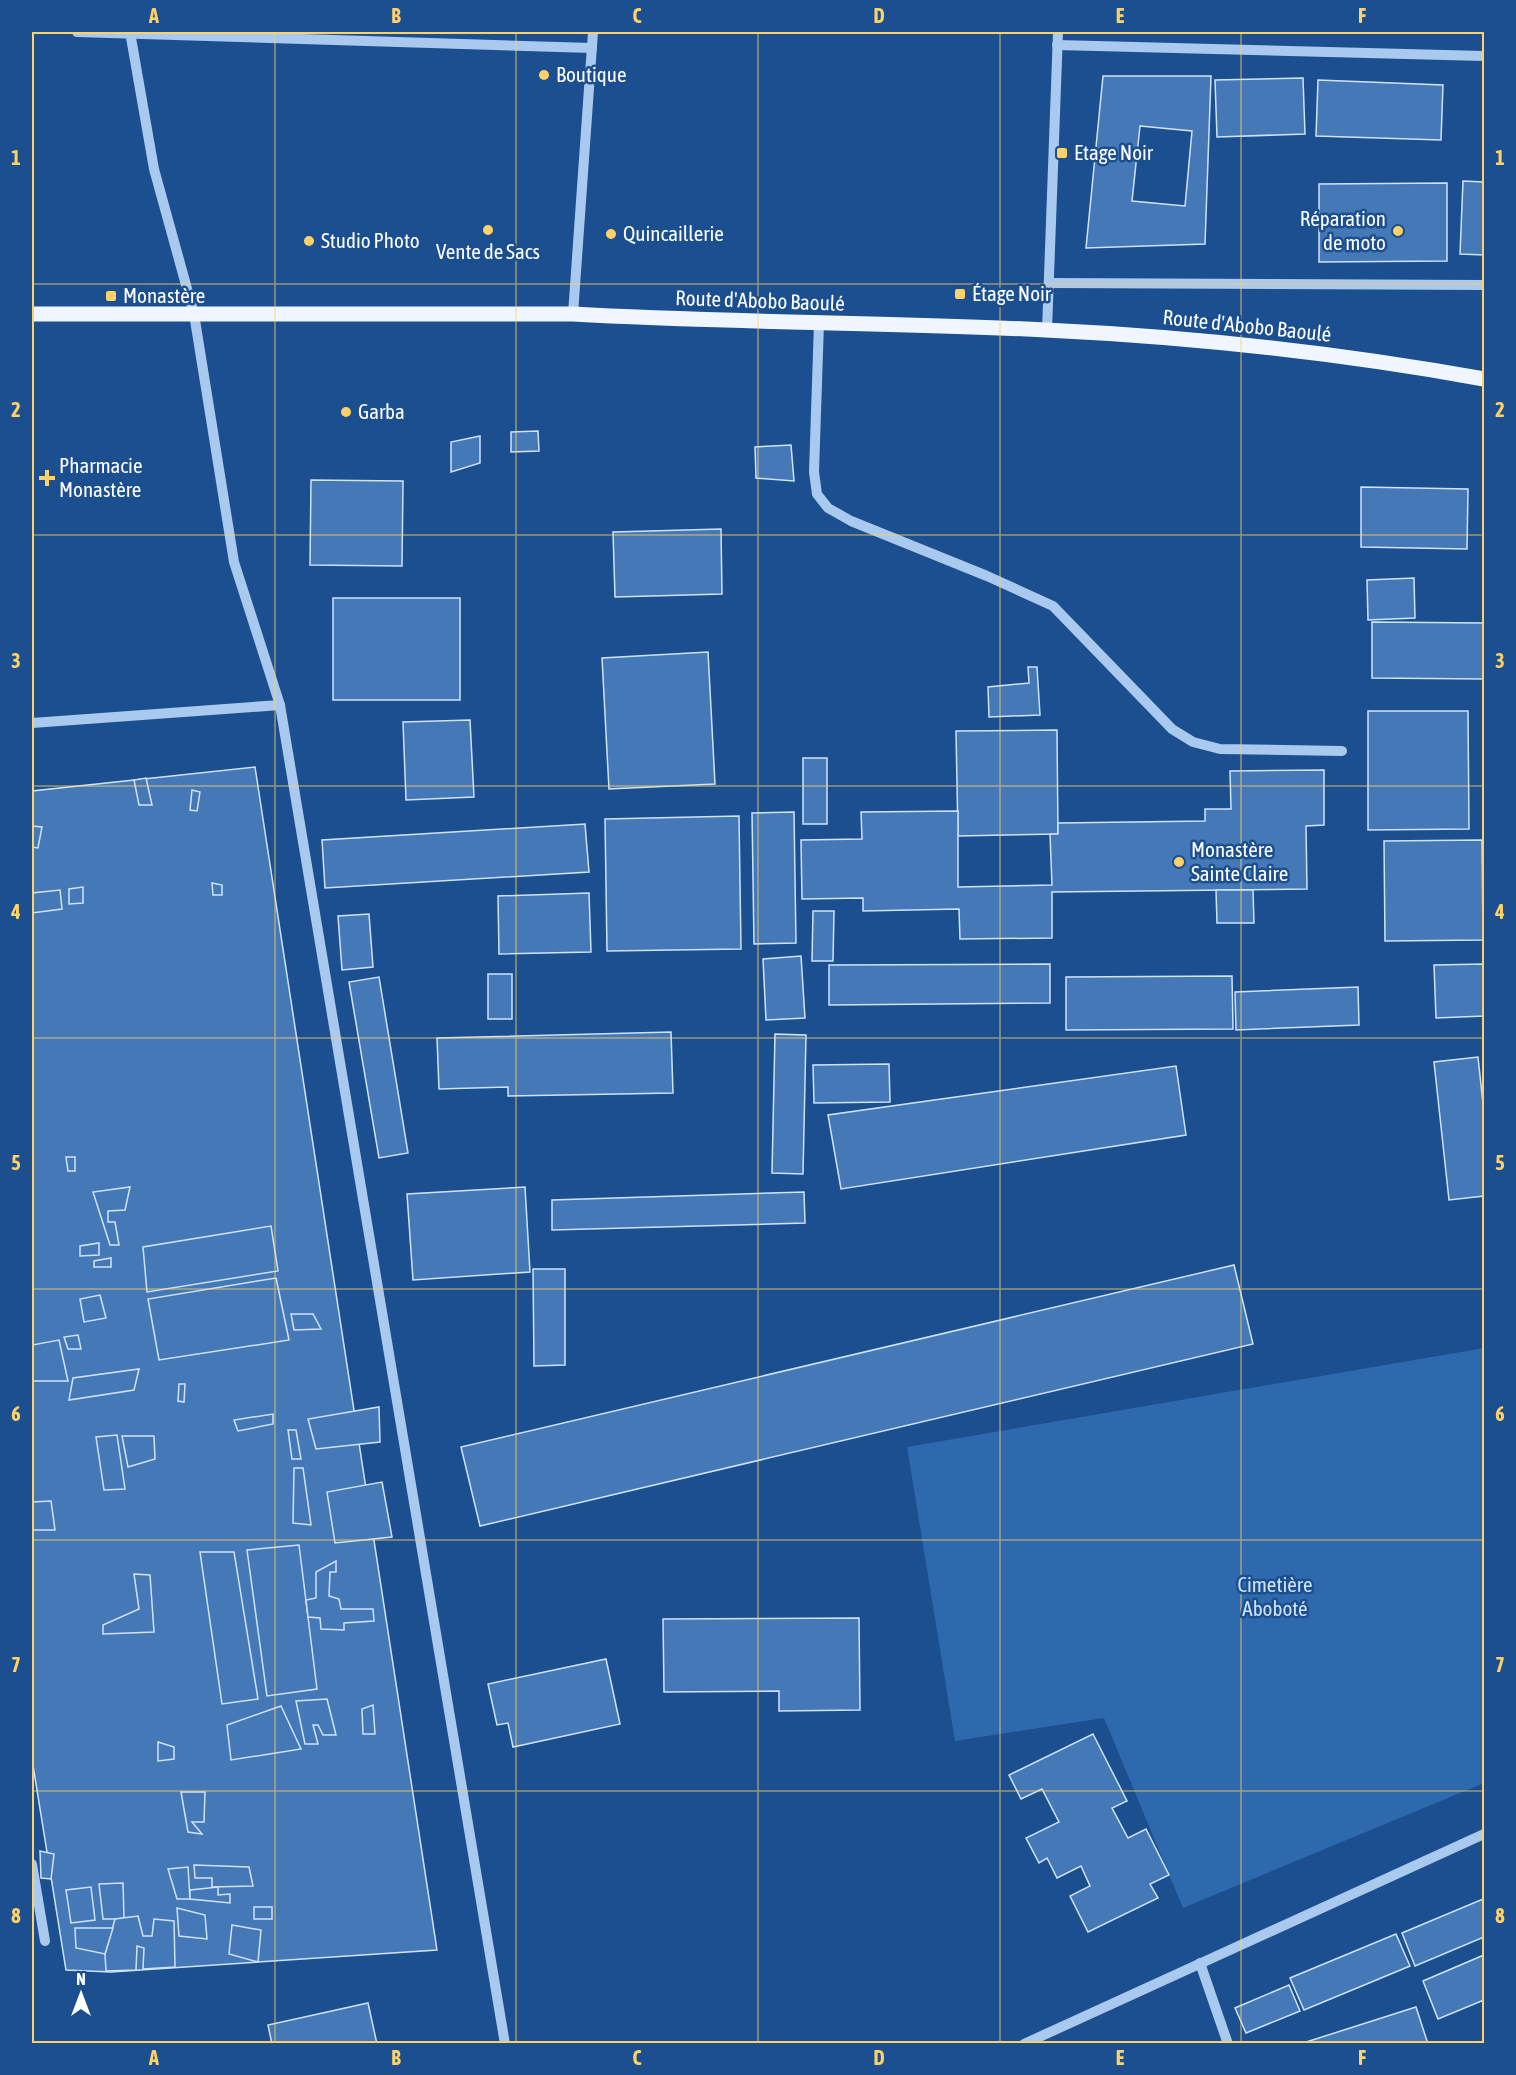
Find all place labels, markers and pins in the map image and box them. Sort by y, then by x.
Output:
place label: Boutique [556,62,626,86]
marker: Boutique [537,68,551,82]
place label: Etage Noir [1074,140,1154,164]
marker: Etage Noir [1055,146,1069,160]
place label: Réparation de moto [1300,206,1386,254]
place label: Quincaillerie [623,221,724,245]
marker: Vente de Sacs [481,223,495,237]
marker: Réparation de moto [1391,224,1405,238]
marker: Quincaillerie [604,227,618,241]
place label: Studio Photo [321,228,420,252]
marker: Studio Photo [302,234,316,248]
place label: Vente de Sacs [436,239,540,263]
place label: Étage Noir [972,281,1052,305]
place label: Monastère [123,283,205,307]
marker: Étage Noir [953,287,967,301]
marker: Monastère [104,289,118,303]
place label: Garba [358,399,405,423]
marker: Garba [339,405,353,419]
place label: Pharmacie Monastère [59,453,142,501]
marker: Pharmacie Monastère [40,471,54,485]
place label: Monastère Sainte Claire [1191,837,1288,885]
marker: Monastère Sainte Claire [1172,855,1186,869]

